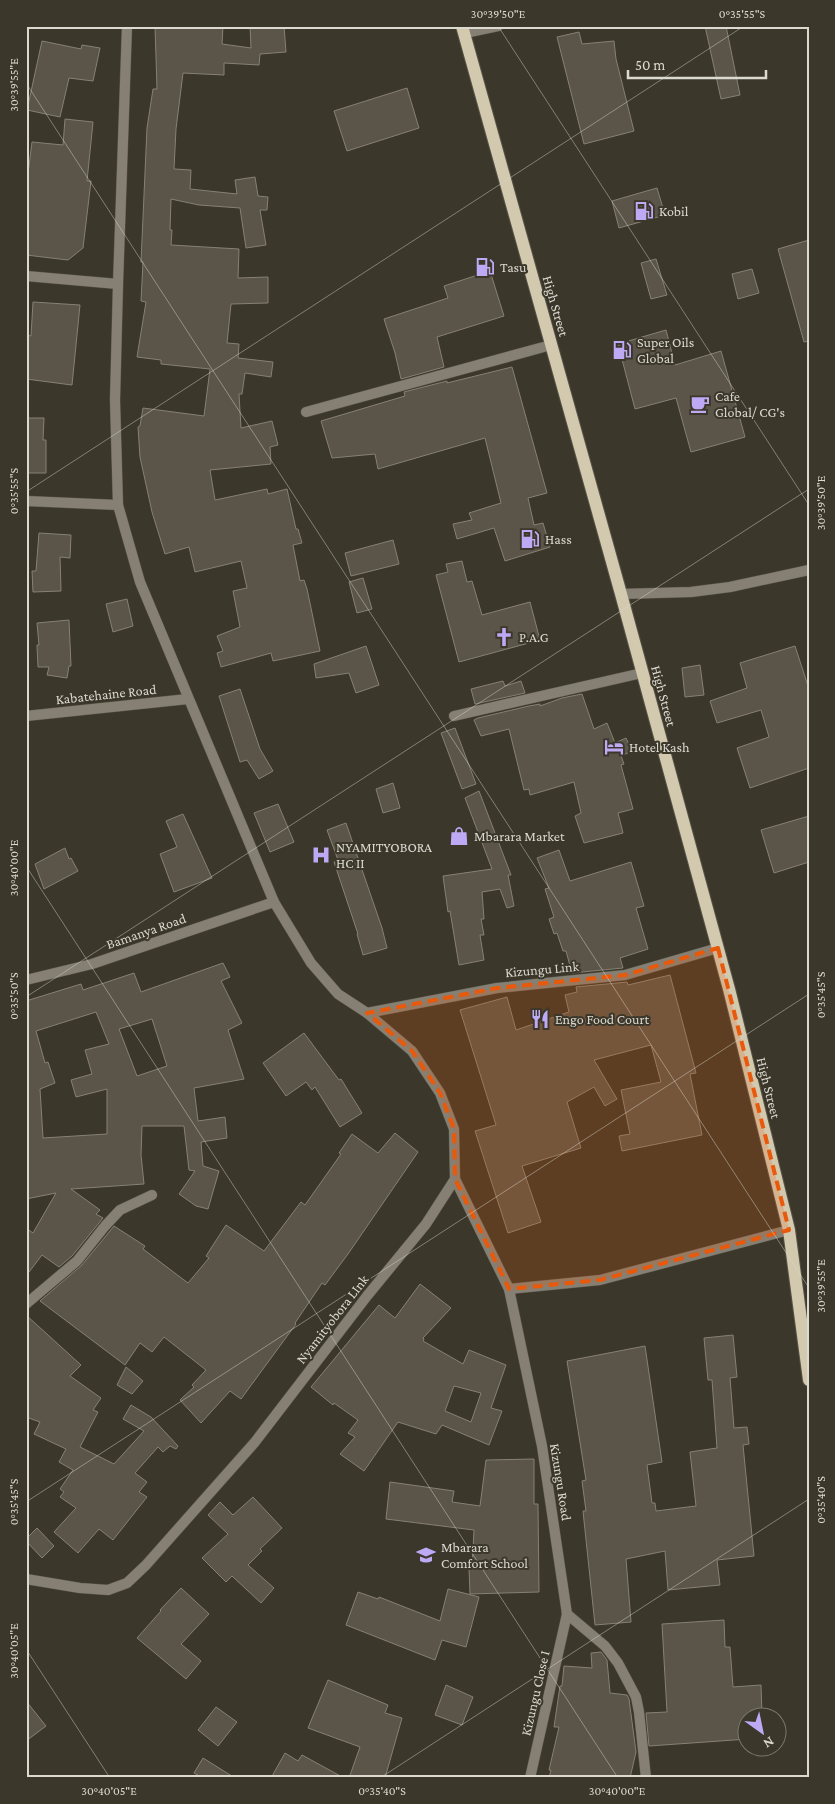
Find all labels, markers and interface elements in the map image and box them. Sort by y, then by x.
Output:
text: 30°39'50"E [471,7,526,21]
text: 0°35'55"S [719,7,766,21]
scale bar [628,48,765,80]
text: 50 m [635,57,665,73]
text: 30°39'55"E [7,58,21,112]
fuel station icon: Kobil [633,200,655,222]
place label: Kobil [659,203,689,219]
fuel station icon: Tasu [474,256,496,278]
place label: Tasu [500,259,527,275]
street label: High Street [540,274,572,339]
place label: Super Oils Global [637,334,694,366]
fuel station icon: Super Oils Global [611,339,633,361]
place label: Cafe Global/ CG's [715,388,785,420]
cafe icon: Cafe Global/ CG's [689,393,711,415]
text: 0°35'55"S [7,467,21,514]
text: 30°39'50"E [814,475,828,530]
fuel station icon: Hass [519,528,541,550]
place label: Hass [545,531,572,547]
church icon: P.A.G [493,626,515,648]
place label: P.A.G [519,629,549,645]
street label: High Street [648,664,680,729]
street label: Kabatehaine Road [55,681,158,707]
hotel icon: Hotel Kash [603,736,625,758]
place label: Hotel Kash [629,739,690,755]
shop icon: Mbarara Market [448,825,470,847]
place label: Mbarara Market [474,828,565,844]
text: 30°40'00"E [7,839,21,896]
place label: NYAMITYOBORA HC II [336,839,432,871]
hospital icon: NYAMITYOBORA HC II [310,844,332,866]
street label: Bamanya Road [104,910,189,952]
street label: Kizungu Link [504,958,580,980]
text: 0°35'45"S [814,971,828,1018]
text: 0°35'50"S [7,972,21,1020]
restaurant icon: Engo Food Court [529,1008,551,1030]
place label: Engo Food Court [555,1011,649,1027]
street label: High Street [754,1056,784,1121]
text: 30°39'55"E [814,1259,828,1313]
street label: Nyamityobora LInk [292,1271,372,1366]
street label: Kizungu Road [547,1442,575,1522]
text: 0°35'40"S [814,1476,828,1524]
text: 0°35'45"S [7,1478,21,1525]
place label: Mbarara Comfort School [441,1539,528,1571]
school or university icon: Mbarara Comfort School [415,1544,437,1566]
text: 30°40'05"E [7,1623,21,1679]
street label: Kizungu Close I [517,1649,553,1737]
north arrow [738,1706,788,1756]
text: N [760,1734,777,1752]
text: 30°40'05"E [81,1784,137,1798]
text: 0°35'40"S [358,1784,406,1798]
text: 30°40'00"E [589,1784,646,1798]

